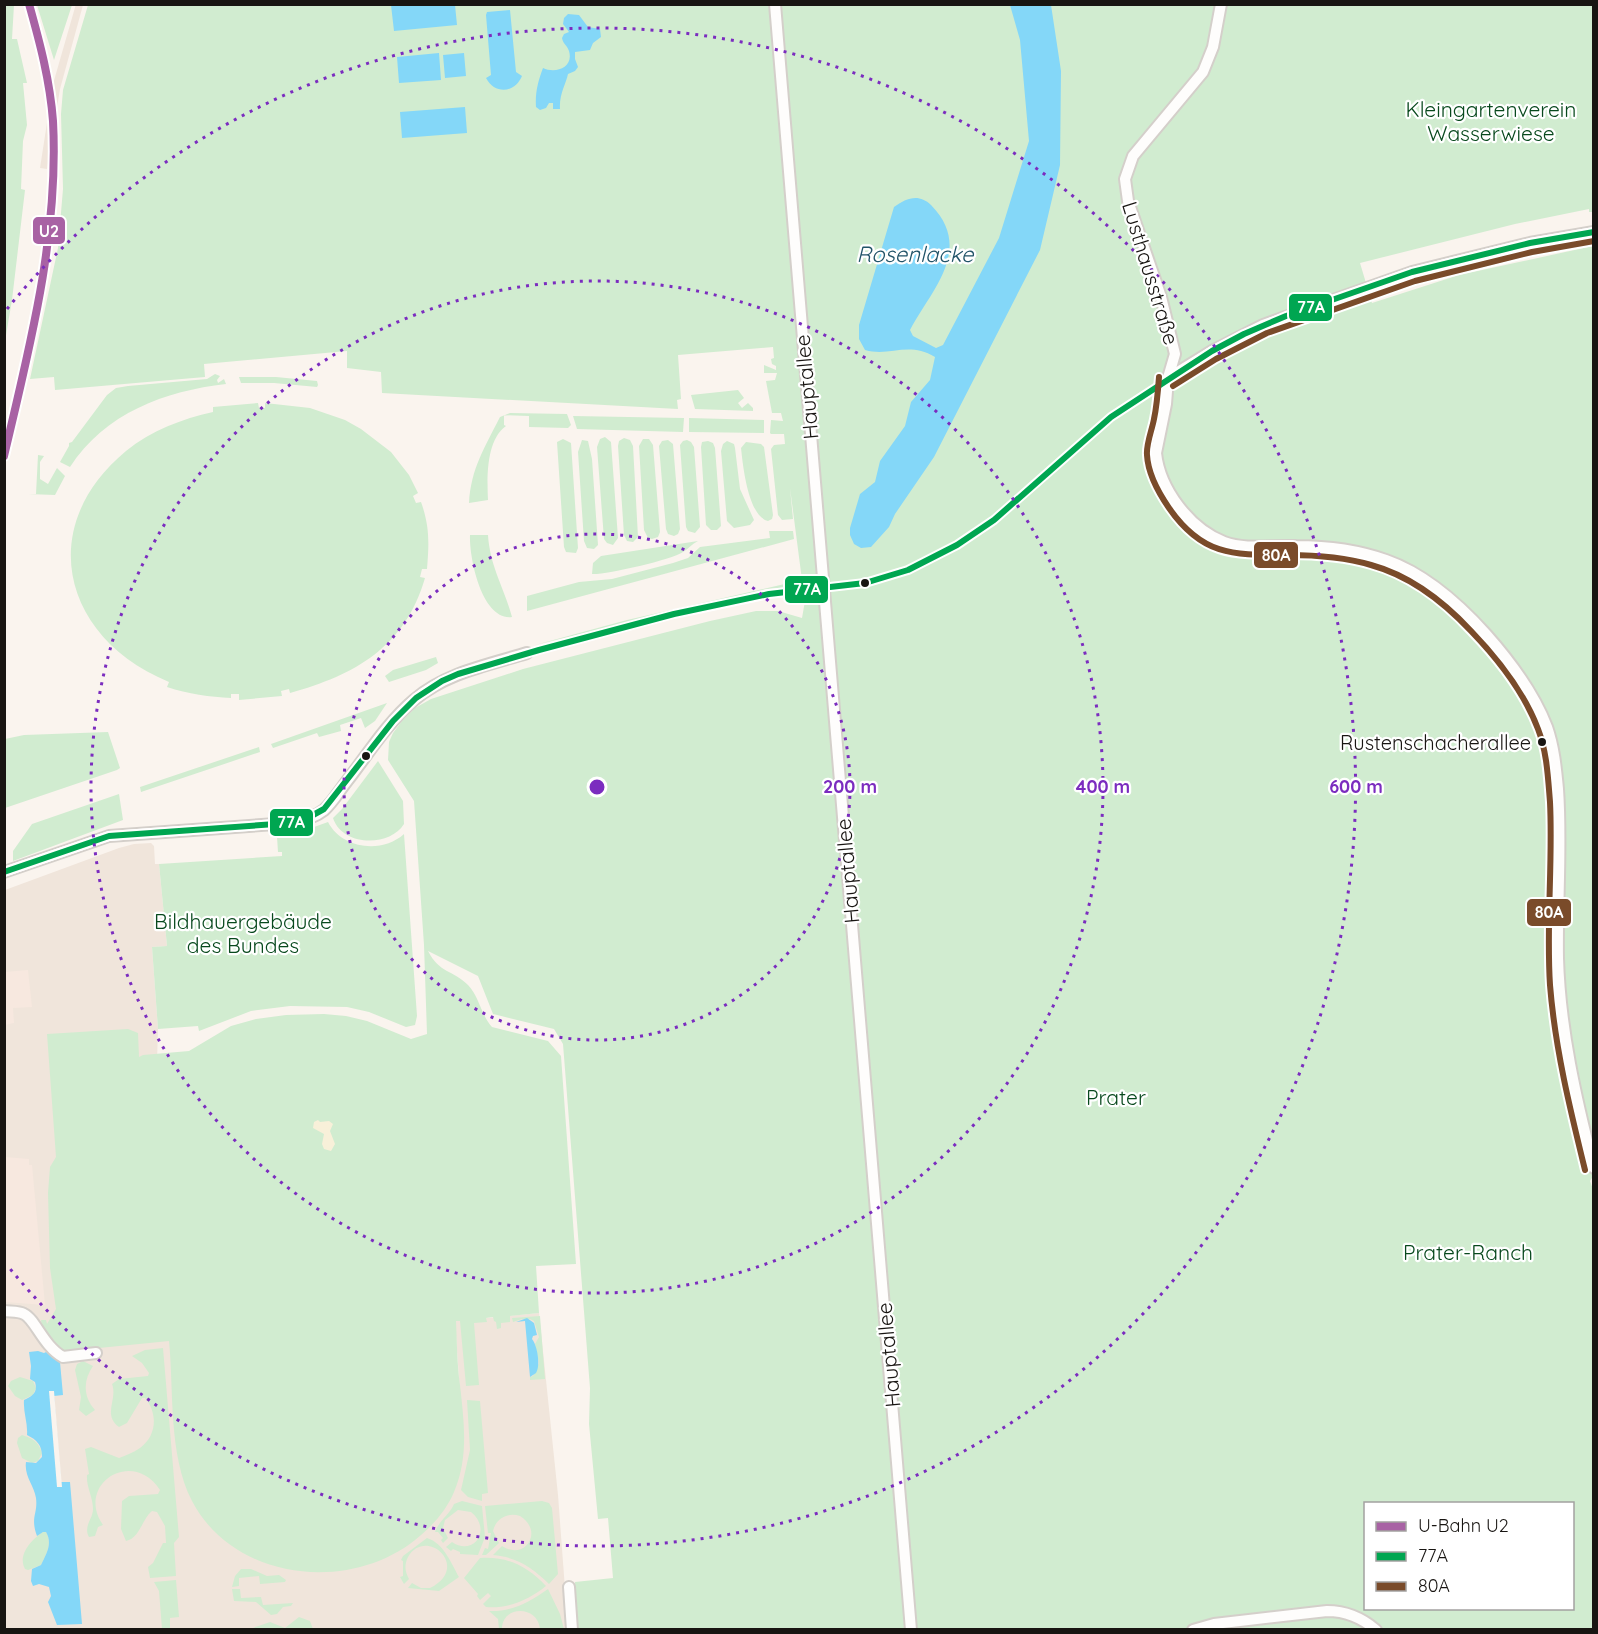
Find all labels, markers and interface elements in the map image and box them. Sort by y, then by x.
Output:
park label: Kleingartenverein Wasserwiese [1405,96,1577,146]
street label: Lusthausstraße [1117,198,1185,348]
line badge: U2 [32,216,66,245]
text: U2 [39,221,59,241]
water label: Rosenlacke [857,240,975,268]
line badge: 77A [1288,293,1333,322]
text: 77A [1297,297,1326,317]
street label: Hauptallee [788,333,824,441]
line badge: 80A [1253,541,1299,569]
text: 80A [1262,545,1291,565]
line badge: 77A [784,575,829,604]
unlabelled marker [859,577,871,589]
text: 77A [793,579,822,599]
place label: Rustenschacherallee [1340,730,1531,755]
marker: Rustenschacherallee [1536,736,1548,748]
unlabelled marker [360,750,372,762]
text: 200 m [823,775,877,798]
text: 400 m [1076,775,1130,798]
text: 600 m [1329,775,1383,798]
centre of rings [587,777,607,797]
line badge: 77A [269,808,314,837]
text: 77A [277,812,306,832]
street label: Hauptallee [829,817,865,925]
line badge: 80A [1526,898,1572,927]
text: 80A [1535,902,1564,922]
park label: Bildhauergebäude des Bundes [154,908,332,958]
park label: Prater [1086,1084,1146,1110]
park label: Prater-Ranch [1403,1239,1533,1265]
street label: Hauptallee [870,1301,906,1409]
legend [1364,1502,1574,1610]
text: U-Bahn U2 [1418,1514,1509,1537]
text: 77A [1418,1544,1448,1567]
text: 80A [1418,1574,1450,1597]

